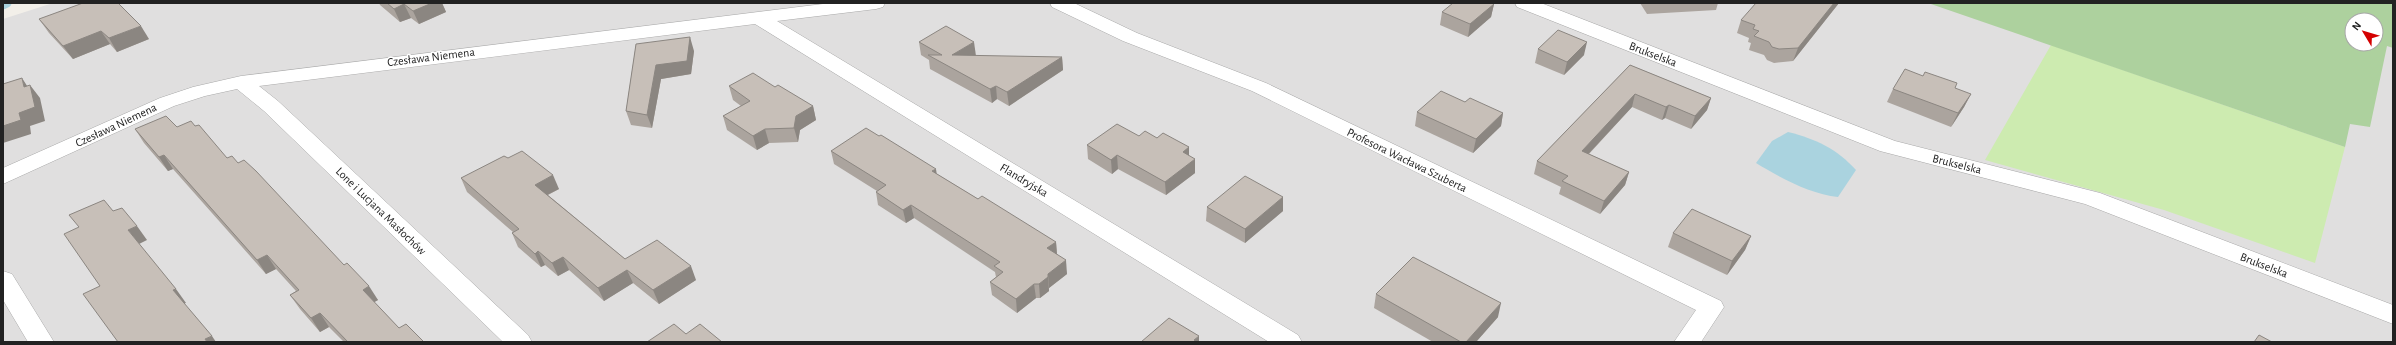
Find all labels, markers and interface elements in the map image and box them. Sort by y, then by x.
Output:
north arrow [2344,12,2384,52]
text: N [2350,20,2363,33]
street label: Brukselska [1628,39,1679,69]
street label: Czesława Niemena [387,46,476,68]
street label: Czesława Niemena [74,101,159,149]
street label: Profesora Wacława Szuberta [1345,126,1469,194]
street label: Brukselska [1931,152,1983,176]
street label: Flandryjska [997,161,1050,200]
street label: Lone i Lucjana Masłochów [333,165,428,258]
street label: Brukselska [2239,250,2290,280]

